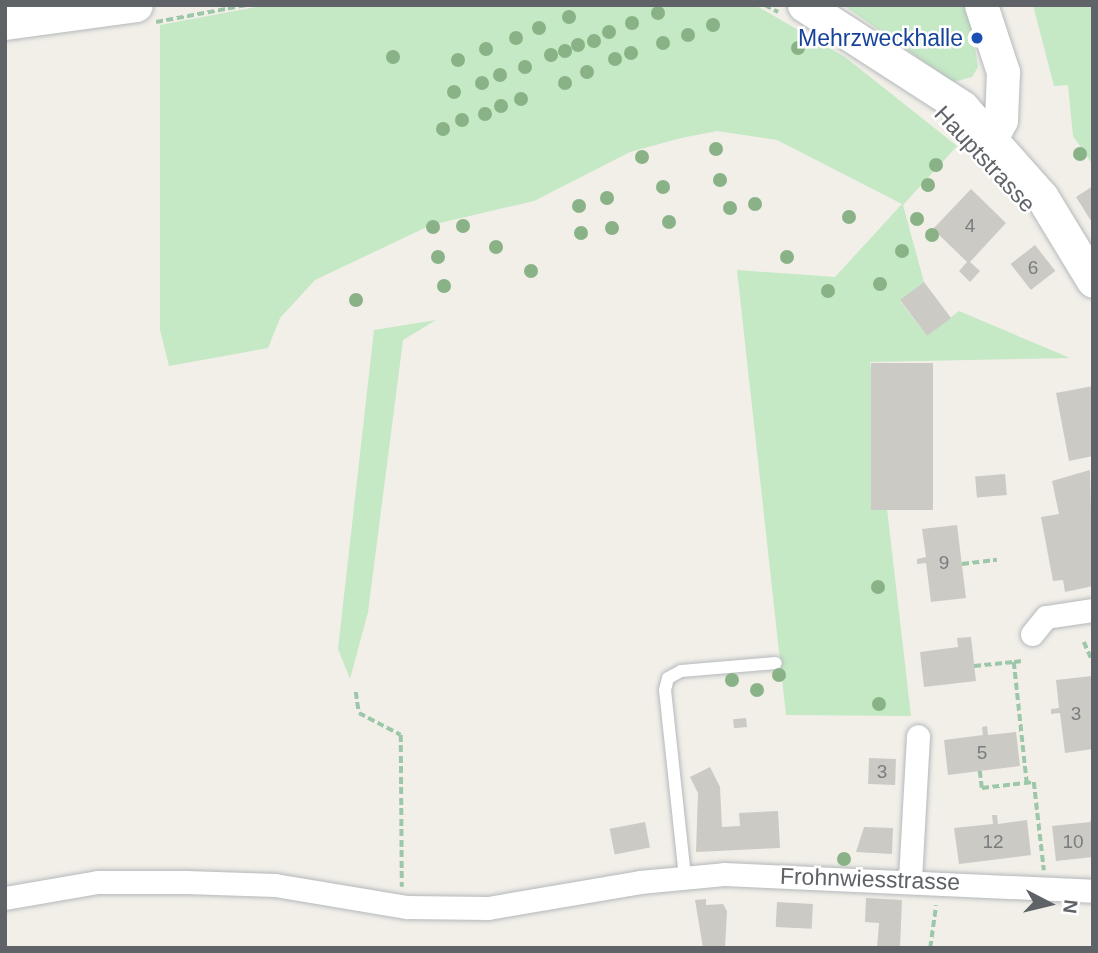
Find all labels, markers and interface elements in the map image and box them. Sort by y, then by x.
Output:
place label: Mehrzweckhalle [798,24,963,52]
marker: Mehrzweckhalle [969,30,985,46]
street label: Hauptstrasse [929,100,1041,218]
house number: 4 [965,215,975,237]
house number: 6 [1028,257,1038,279]
house number: 9 [939,552,949,574]
house number: 3 [1071,703,1081,725]
house number: 5 [977,742,987,764]
house number: 3 [877,761,887,783]
house number: 12 [982,831,1004,853]
house number: 10 [1062,831,1084,853]
street label: Frohnwiesstrasse [779,862,961,896]
north arrow [1014,869,1084,939]
text: N [1059,899,1082,915]

